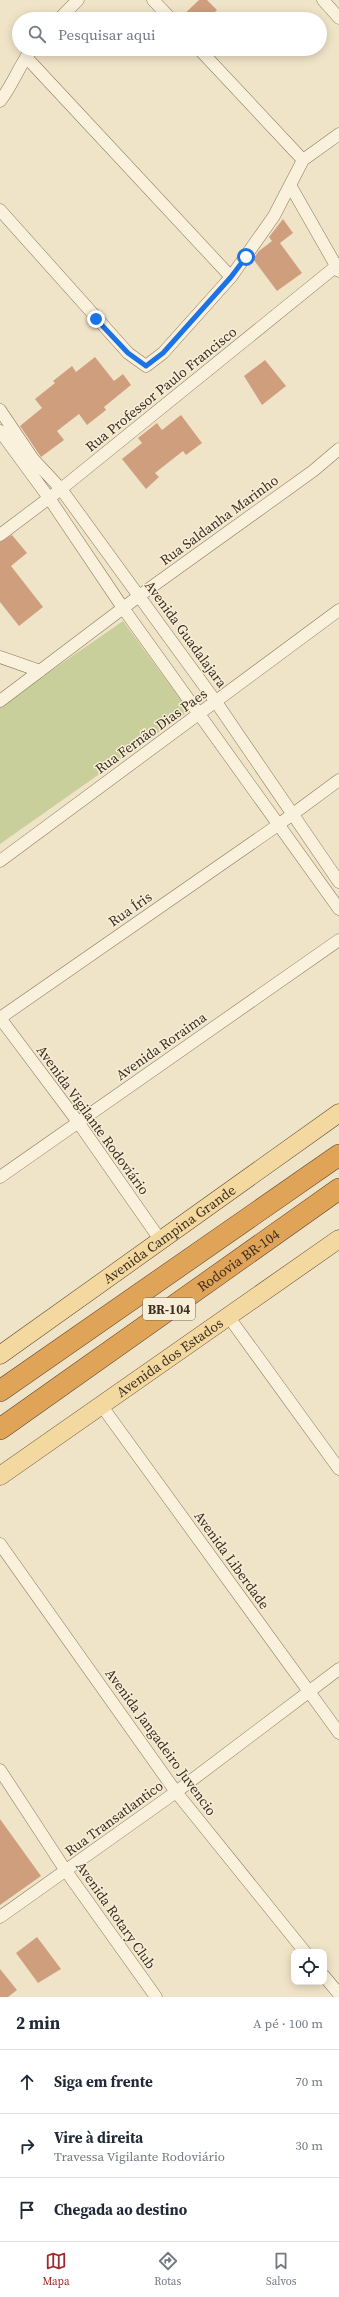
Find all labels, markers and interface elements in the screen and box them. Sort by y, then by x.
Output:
search box [12,12,327,56]
icon: search [26,23,48,45]
text: Pesquisar aqui [58,24,155,45]
route start [237,248,255,266]
route end [87,310,105,328]
street label: Rua Professor Paulo Francisco [81,321,241,456]
street label: Rua Saldanha Marinho [156,470,283,570]
street label: Avenida Guadalajara [140,576,232,692]
street label: Rua Fernão Dias Paes [91,684,211,778]
street label: Rua Íris [104,887,156,931]
street label: Avenida Roraima [112,1007,211,1085]
street label: Avenida Vigilante Rodoviário [32,1041,154,1199]
street label: Avenida Campina Grande [99,1180,240,1288]
street label: Rodovia BR-104 [193,1224,284,1296]
road number: BR-104 [143,1298,195,1320]
street label: Avenida dos Estados [112,1313,227,1402]
street label: Avenida Liberdade [190,1507,274,1613]
street label: Avenida Jangadeiro Juvencio [101,1664,221,1820]
street label: Rua Transatlantico [61,1775,167,1860]
street label: Avenida Rotary Club [71,1857,161,1973]
map controls [291,1949,327,1985]
button: locate [291,1949,327,1985]
text: 2 min [16,2011,60,2035]
text: A pé · 100 m [253,2015,323,2032]
icon: ahead [16,2071,38,2093]
text: Siga em frente [54,2071,153,2092]
text: 70 m [295,2073,323,2090]
text: Vire à direita [54,2127,143,2148]
icon: right [16,2135,38,2157]
text: 30 m [295,2137,323,2154]
text: Travessa Vigilante Rodoviário [54,2148,225,2165]
icon: arrive [16,2199,38,2221]
text: Chegada ao destino [54,2199,187,2220]
tab: Mapa [42,2250,69,2289]
tab: Rotas [154,2250,181,2289]
tab: Salvos [266,2250,297,2289]

